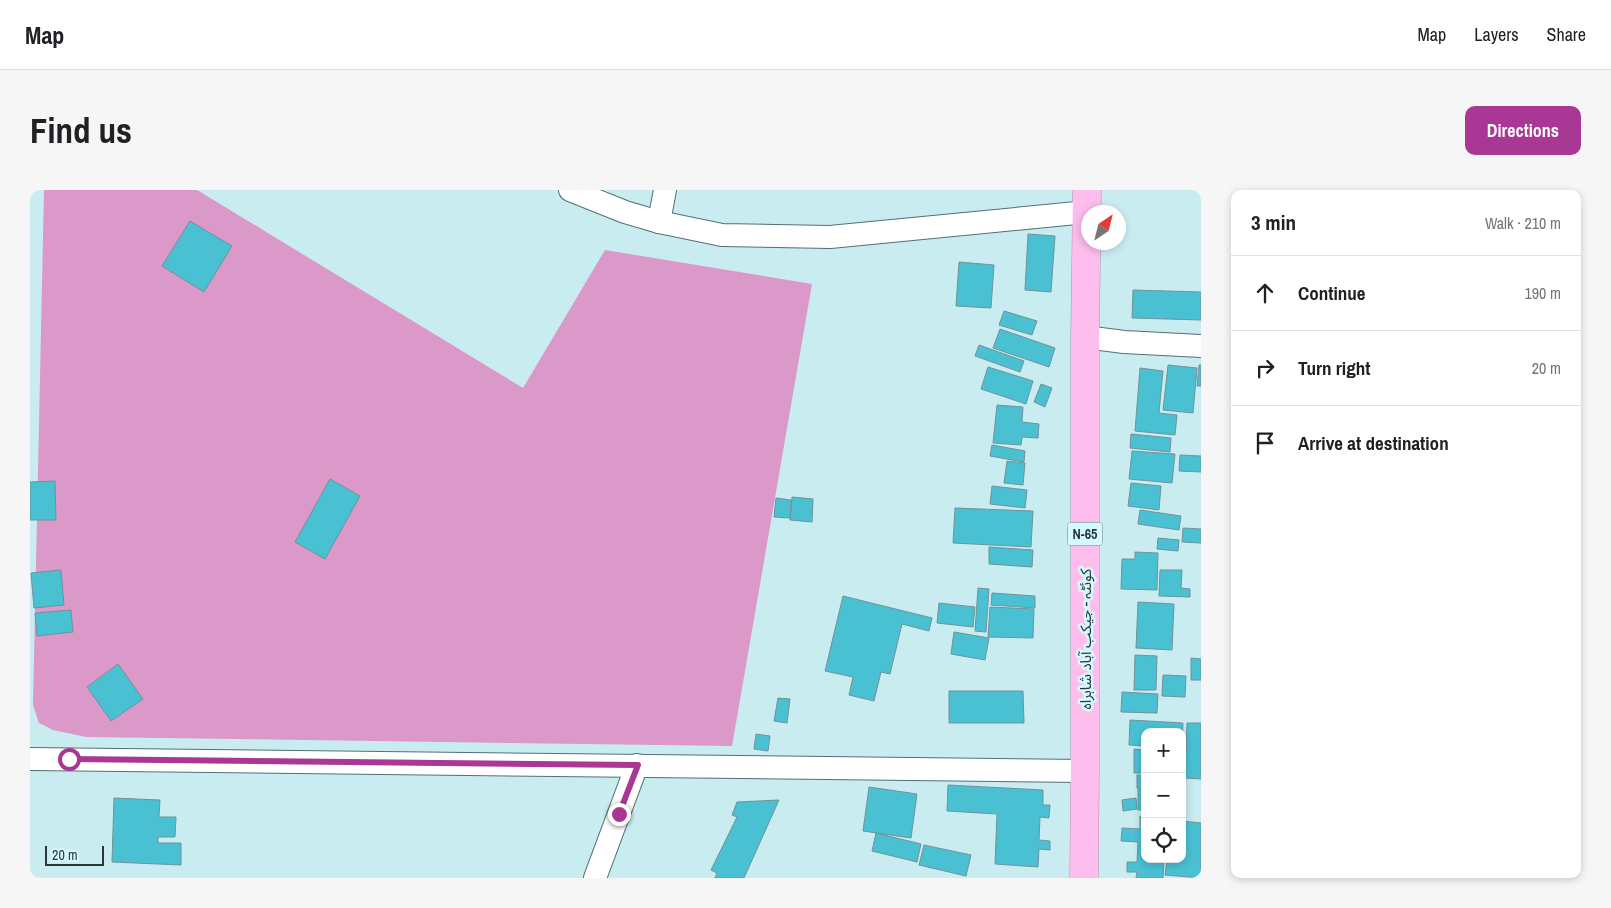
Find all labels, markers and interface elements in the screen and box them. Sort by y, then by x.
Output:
text: Map [25,19,64,51]
text: Map [1418,22,1446,47]
text: Layers [1474,22,1519,47]
text: Share [1547,22,1586,47]
button: Directions [1465,106,1581,155]
text: Find us [30,107,132,154]
north arrow [1081,205,1126,250]
text: 3 min [1251,208,1296,237]
text: Walk · 210 m [1485,212,1561,234]
icon: ahead [1251,279,1279,307]
text: Continue [1298,280,1366,306]
text: 190 m [1525,282,1561,304]
icon: right [1251,354,1279,382]
text: Turn right [1298,355,1370,381]
text: 20 m [1532,357,1561,379]
icon: arrive [1251,429,1279,457]
text: Arrive at destination [1298,430,1449,456]
road number: N-65 [1068,522,1102,546]
street label: کوئٹہ - جیکب آباد شاہراہ [1075,568,1096,709]
map controls [1141,728,1186,863]
button: + [1141,728,1186,773]
route start [58,748,81,771]
button: − [1141,773,1186,818]
route end [608,803,631,826]
button: locate [1141,818,1186,863]
scale bar [45,843,104,866]
text: 20 m [52,846,78,864]

